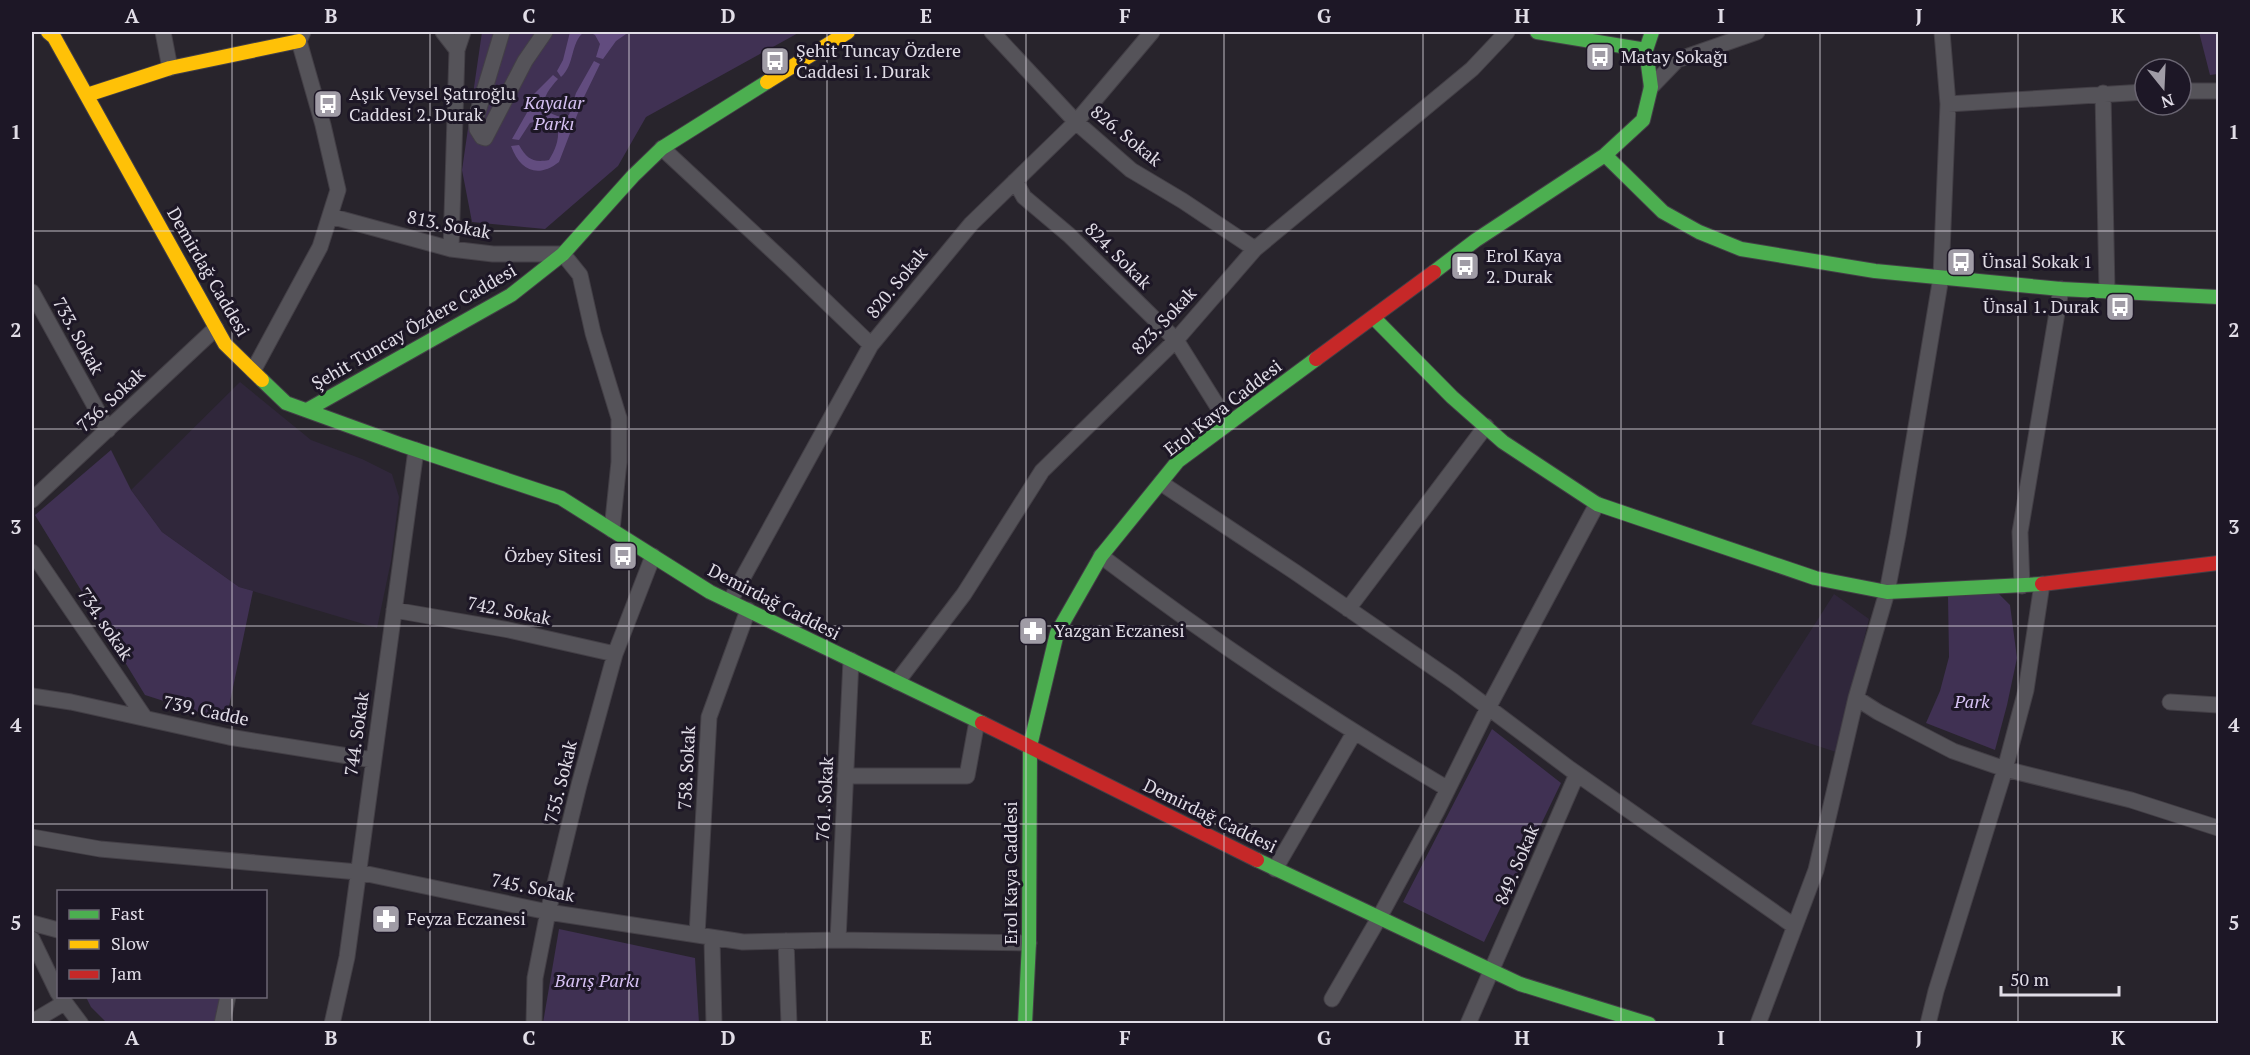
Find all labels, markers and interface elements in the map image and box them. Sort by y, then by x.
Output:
text: A [125,2,140,29]
text: B [325,2,338,29]
text: C [522,2,536,29]
text: D [721,2,735,29]
text: E [920,2,932,29]
text: F [1119,2,1131,29]
text: G [1317,2,1331,29]
text: H [1514,2,1530,29]
text: I [1717,2,1725,29]
text: J [1915,2,1923,29]
text: K [2111,2,2126,29]
place label: Şehit Tuncay Özdere Caddesi 1. Durak [796,38,961,83]
bus stop icon: Matay Sokağı [1584,41,1616,73]
place label: Matay Sokağı [1621,44,1728,68]
bus stop icon: Şehit Tuncay Özdere Caddesi 1. Durak [759,45,791,77]
north arrow [2133,57,2193,117]
place label: Aşık Veysel Şatıroğlu Caddesi 2. Durak [349,81,516,126]
bus stop icon: Aşık Veysel Şatıroğlu Caddesi 2. Durak [312,88,344,120]
text: N [2158,89,2177,114]
park label: Kayalar Parkı [523,90,585,135]
street label: 826. Sokak [1086,99,1168,172]
text: 1 [10,118,22,145]
text: 1 [2228,118,2240,145]
street label: Demirdağ Caddesi [162,202,256,341]
street label: 813. Sokak [405,204,494,244]
street label: 824. Sokak [1080,217,1158,294]
street label: 820. Sokak [860,241,933,323]
place label: Erol Kaya 2. Durak [1486,243,1562,288]
bus stop icon: Ünsal Sokak 1 [1945,246,1977,278]
place label: Ünsal Sokak 1 [1982,249,2093,273]
bus stop icon: Erol Kaya 2. Durak [1449,250,1481,282]
street label: Şehit Tuncay Özdere Caddesi [307,258,520,395]
street label: 823. Sokak [1126,281,1201,359]
bus stop icon: Ünsal 1. Durak [2104,291,2136,323]
street label: 733. Sokak [48,293,110,379]
place label: Ünsal 1. Durak [1983,294,2100,318]
text: 2 [10,316,22,343]
text: 2 [2228,316,2240,343]
street label: Erol Kaya Caddesi [1159,354,1286,461]
street label: 736. Sokak [71,361,150,437]
text: 3 [10,513,22,540]
text: 3 [2228,513,2240,540]
bus stop icon: Özbey Sitesi [607,540,639,572]
place label: Özbey Sitesi [504,543,602,567]
street label: Demirdağ Caddesi [704,557,845,645]
street label: 734. sokak [73,582,139,665]
street label: 742. Sokak [465,590,554,630]
pharmacy icon: Yazgan Eczanesi [1017,615,1049,647]
place label: Yazgan Eczanesi [1054,618,1185,642]
street label: 739. Cadde [161,689,251,731]
park label: Park [1953,689,1990,713]
street label: 744. Sokak [338,690,374,777]
text: 4 [10,711,22,738]
text: 4 [2228,711,2240,738]
street label: 758. Sokak [672,724,700,811]
street label: 755. Sokak [538,737,582,826]
street label: 761. Sokak [810,755,838,842]
street label: Demirdağ Caddesi [1140,772,1281,858]
street label: Erol Kaya Caddesi [998,801,1022,945]
street label: 849. Sokak [1488,820,1544,908]
street label: 745. Sokak [489,867,578,907]
legend [57,890,267,998]
text: Fast [111,901,145,925]
pharmacy icon: Feyza Eczanesi [370,903,402,935]
place label: Feyza Eczanesi [407,906,526,930]
text: 5 [10,909,22,936]
text: 5 [2228,909,2240,936]
text: Slow [111,931,150,955]
scale bar [2001,959,2120,997]
text: Jam [111,961,142,985]
text: 50 m [2010,967,2050,991]
park label: Barış Parkı [554,968,639,992]
text: A [125,1024,140,1051]
text: B [325,1024,338,1051]
text: C [522,1024,536,1051]
text: D [721,1024,735,1051]
text: E [920,1024,932,1051]
text: F [1119,1024,1131,1051]
text: G [1317,1024,1331,1051]
text: H [1514,1024,1530,1051]
text: I [1717,1024,1725,1051]
text: J [1915,1024,1923,1051]
text: K [2111,1024,2126,1051]

